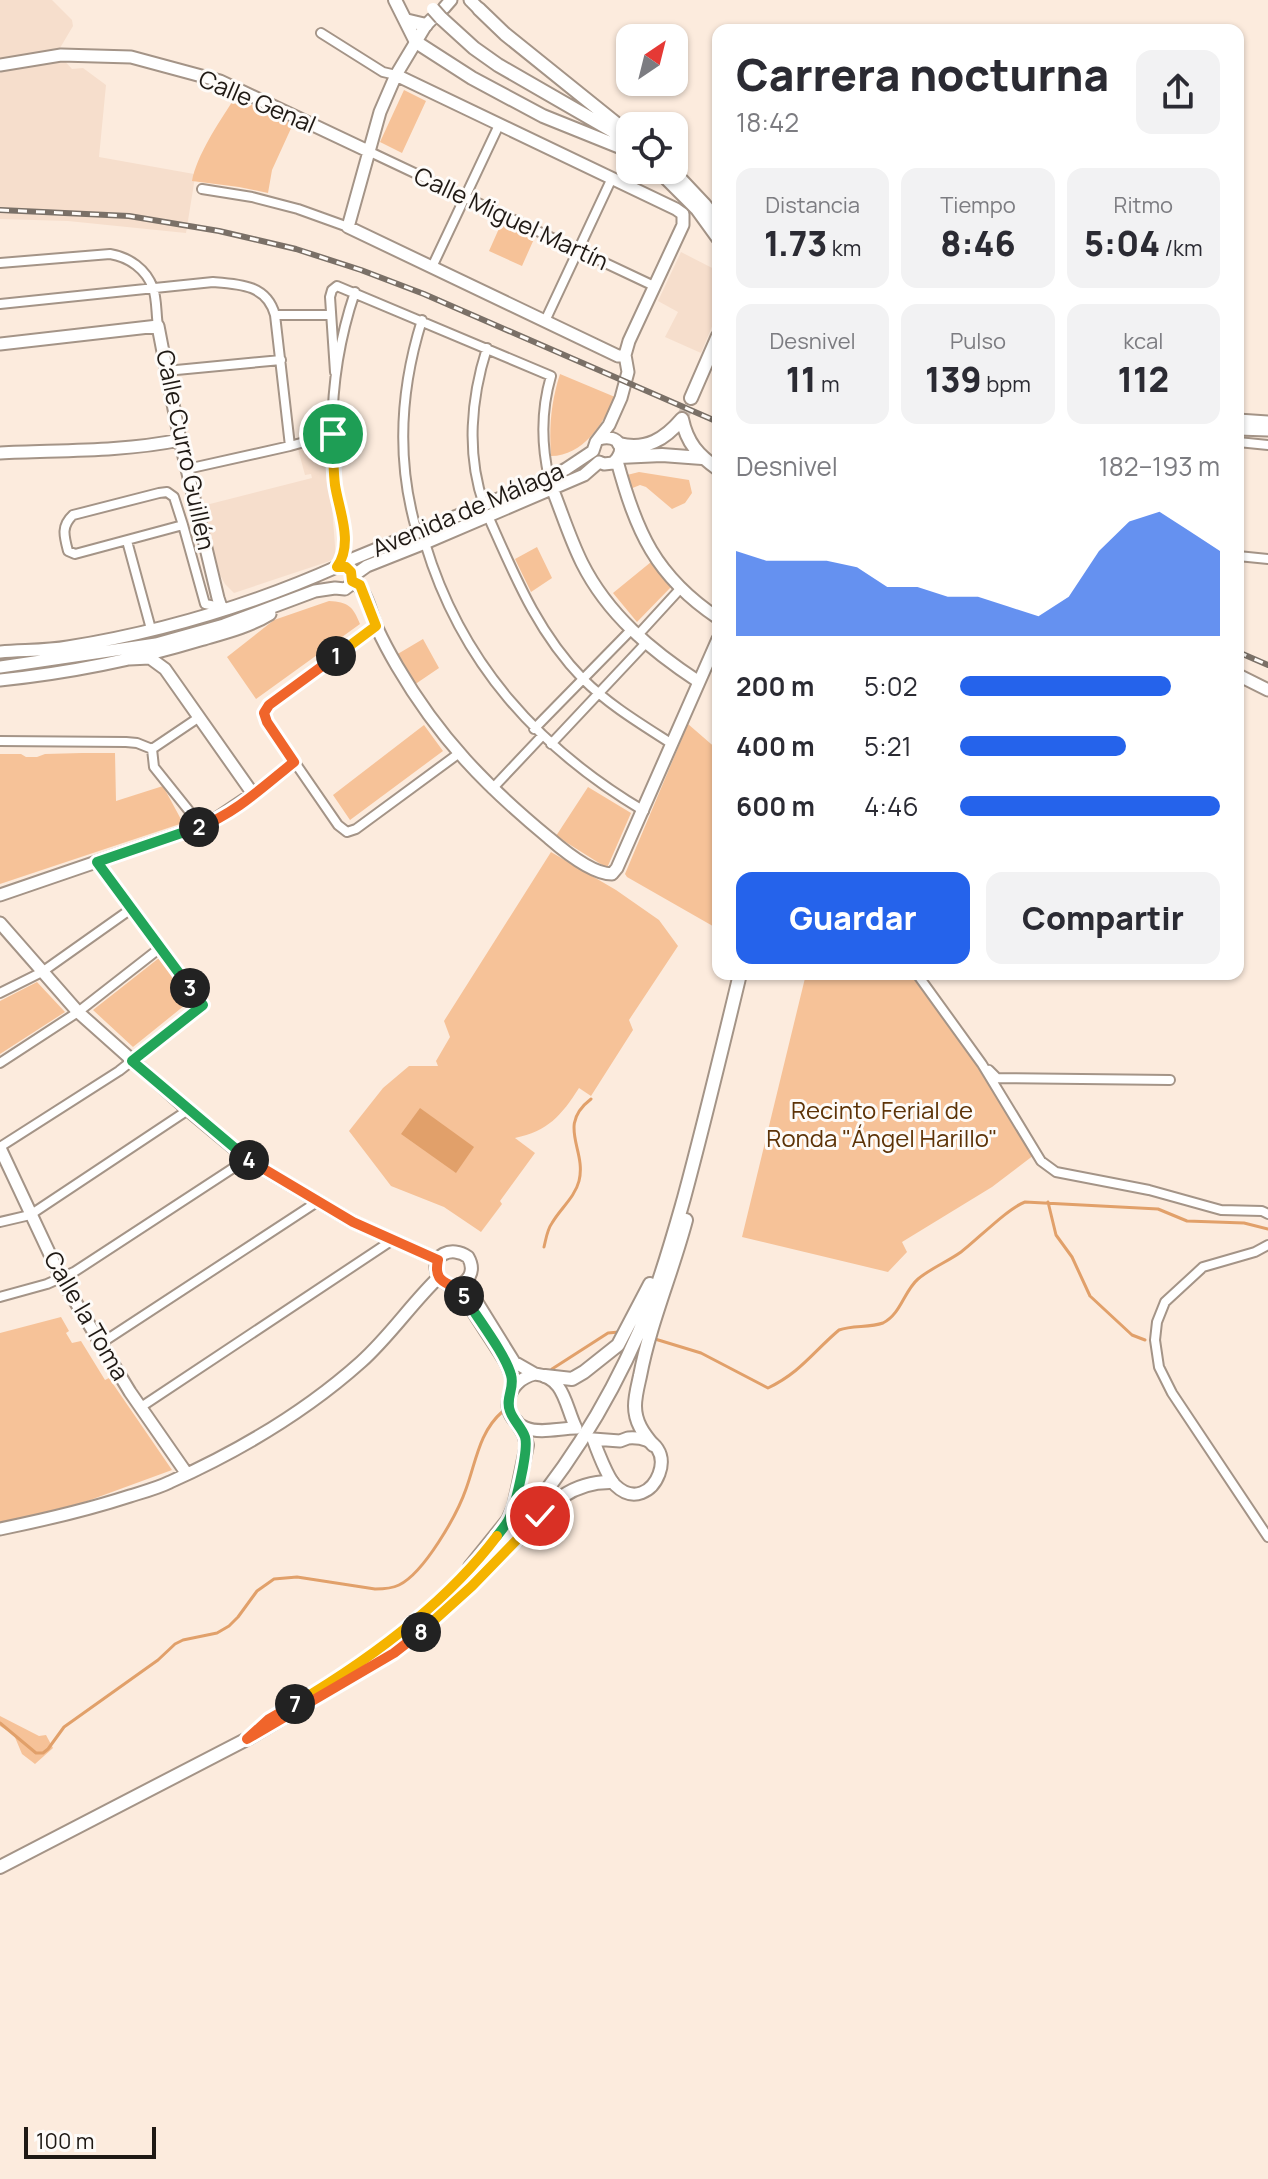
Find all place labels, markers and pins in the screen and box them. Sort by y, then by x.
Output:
pin [299,400,367,468]
pin: 1 [316,636,356,676]
pin: 2 [179,807,219,847]
pin: 3 [170,968,210,1008]
pin: 4 [229,1140,269,1180]
pin: 5 [444,1276,484,1316]
pin [506,1482,574,1550]
pin: 8 [401,1612,441,1652]
pin: 7 [275,1684,315,1724]

